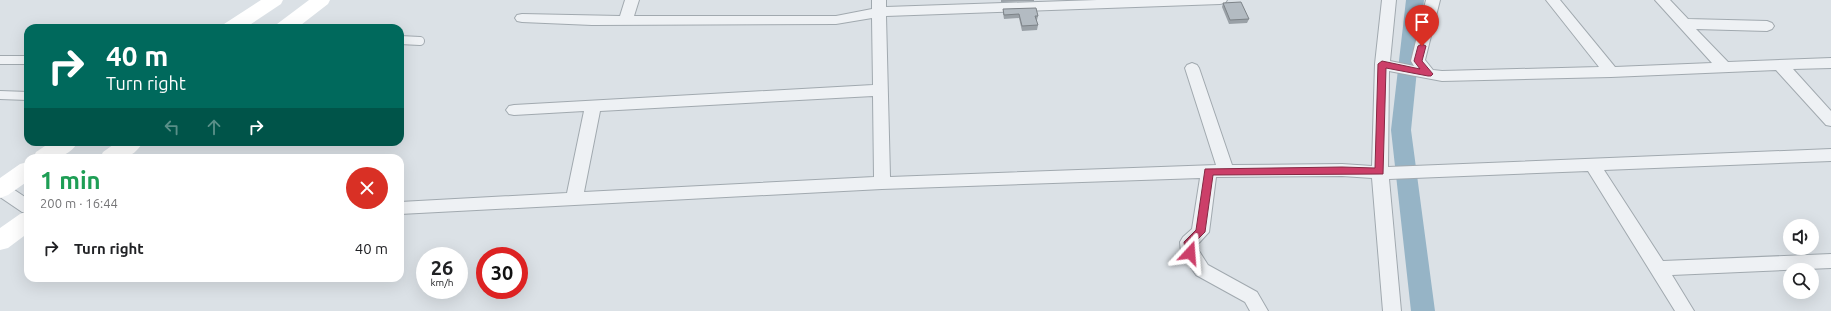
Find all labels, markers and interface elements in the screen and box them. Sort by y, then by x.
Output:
pin [1405,5,1439,46]
icon: arrive [1411,11,1433,33]
icon: right [40,40,92,92]
text: 40 m [106,40,168,71]
text: Turn right [106,73,186,93]
icon: left [161,116,183,138]
icon: ahead [203,116,225,138]
icon: right [245,116,267,138]
text: 1 min [40,167,101,194]
button: close [346,167,388,209]
text: 200 m · 16:44 [40,196,118,210]
map controls [1783,219,1819,299]
button: sound [1783,219,1819,255]
position arrow [1169,232,1211,274]
icon: right [40,237,62,259]
text: Turn right [74,240,144,257]
text: 40 m [355,240,388,257]
speed limit sign: 30 [476,247,528,299]
text: 26 [431,256,453,279]
button: search [1783,263,1819,299]
text: km/h [430,277,454,288]

